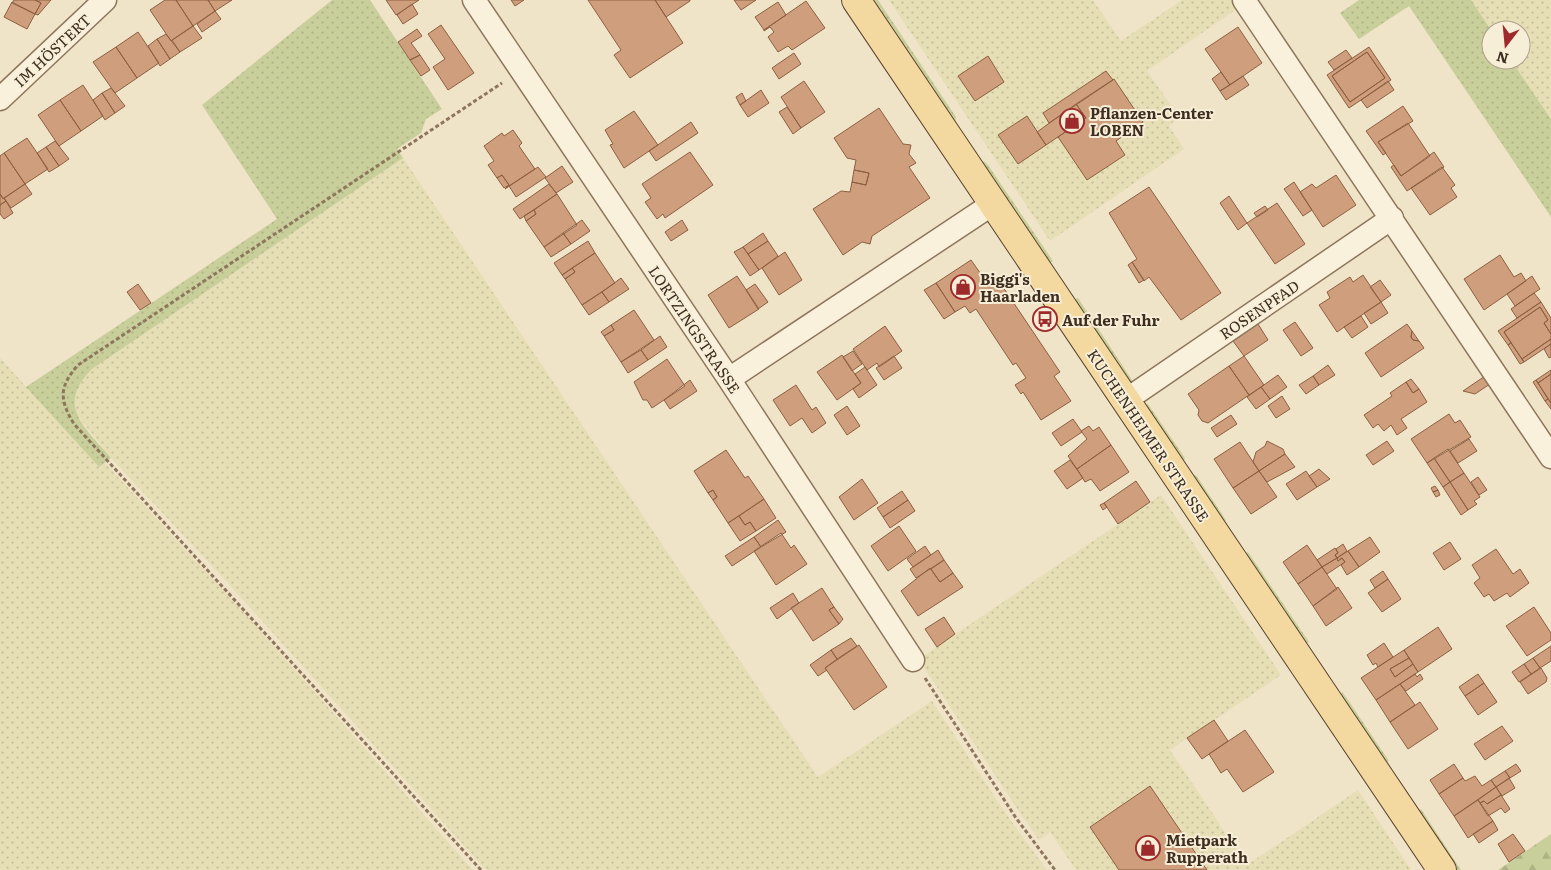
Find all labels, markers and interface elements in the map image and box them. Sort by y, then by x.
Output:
street label: IM HÖSTERT [8,8,96,92]
north arrow [1481,20,1531,70]
text: N [1493,47,1511,70]
place label: Pflanzen-Center LOBEN [1090,101,1213,141]
shop icon: Pflanzen-Center LOBEN [1059,108,1085,134]
street label: LORTZINGSTRASSE [644,260,746,398]
place label: Biggi's Haarladen [980,267,1061,307]
shop icon: Biggi's Haarladen [950,274,976,300]
street label: ROSENPFAD [1214,274,1304,344]
bus stop icon: Auf der Fuhr [1032,306,1058,332]
place label: Auf der Fuhr [1062,308,1160,331]
street label: KUCHENHEIMER STRASSE [1082,344,1216,526]
place label: Mietpark Rupperath [1166,828,1248,868]
shop icon: Mietpark Rupperath [1135,835,1161,861]

